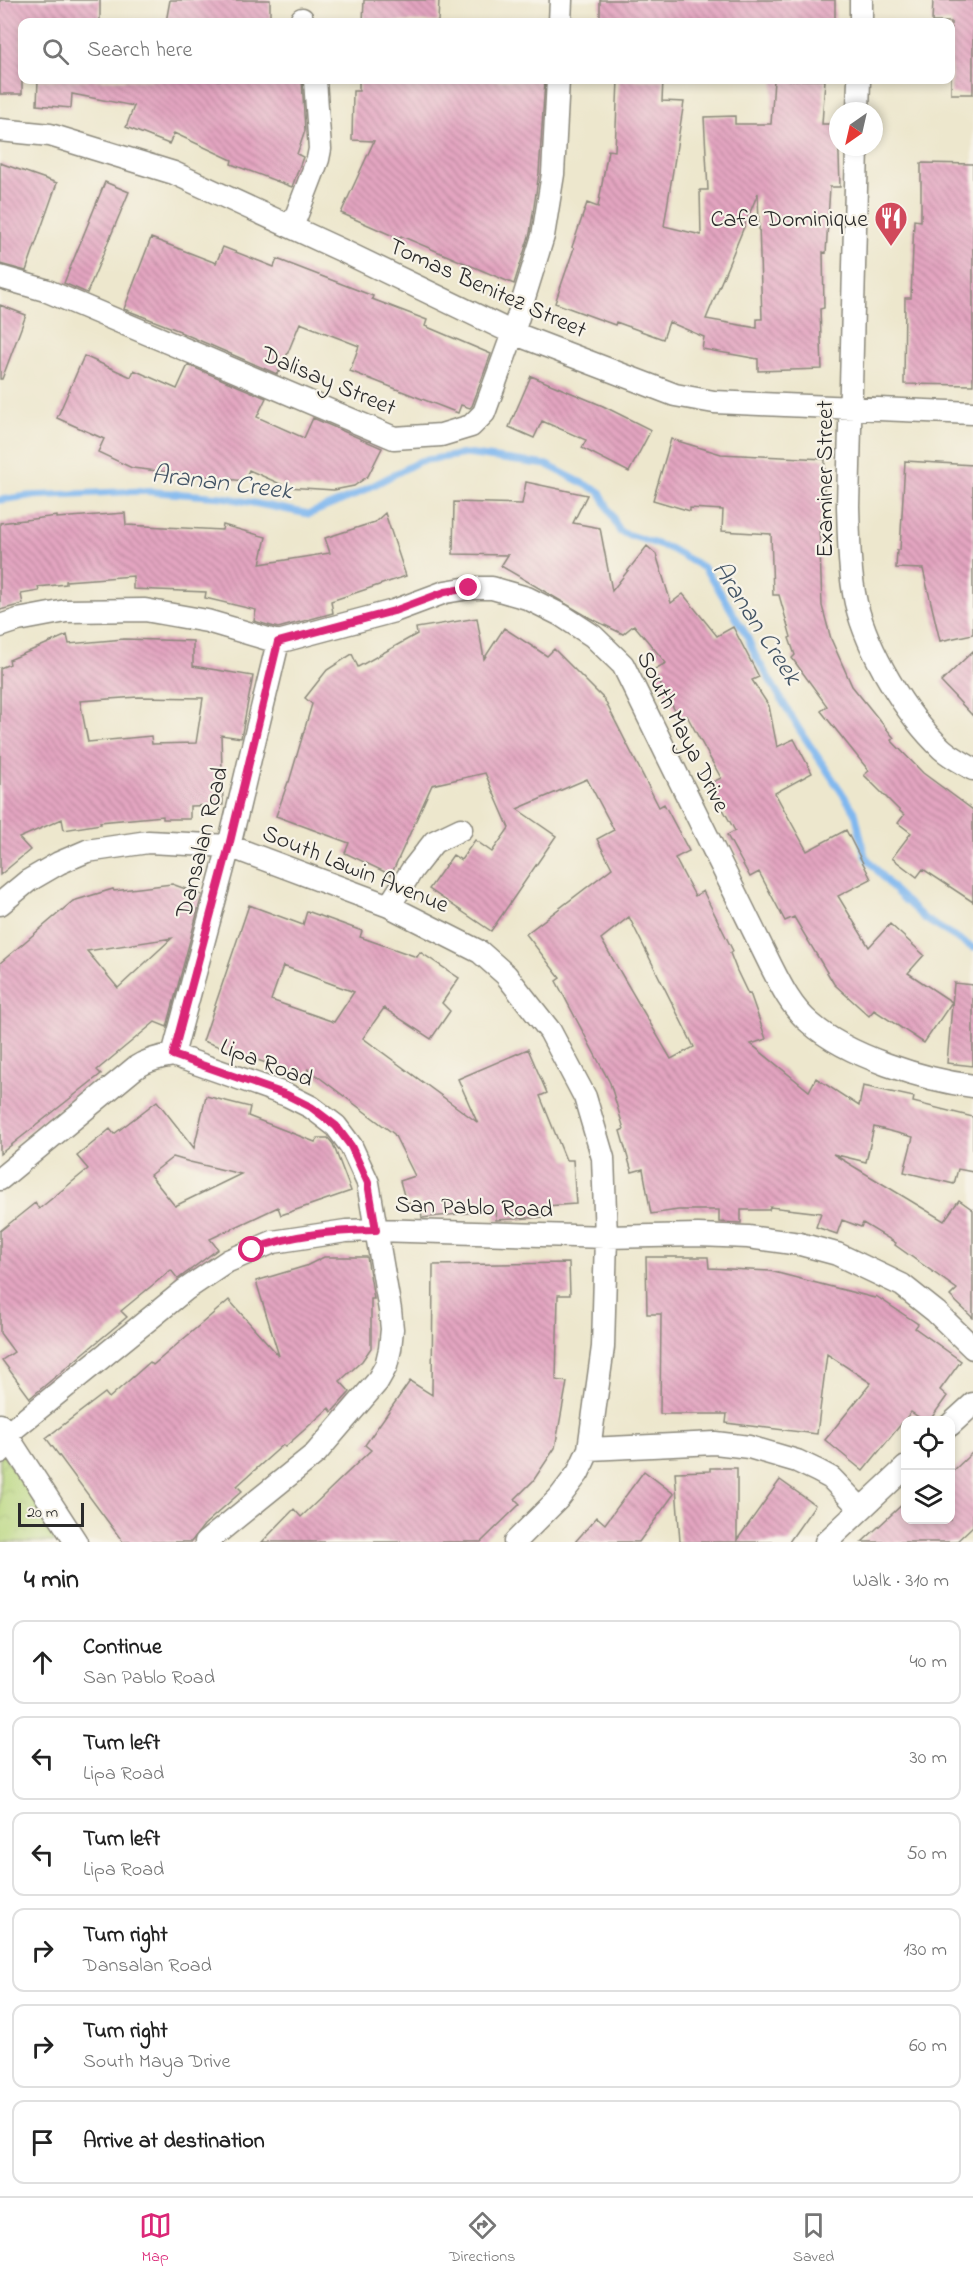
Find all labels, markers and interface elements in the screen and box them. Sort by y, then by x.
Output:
search box [18,18,955,84]
icon: search [39,35,72,68]
text: Search here [87,35,192,67]
north arrow [829,102,883,156]
restaurant icon: Cafe Dominique [873,200,909,247]
place label: Cafe Dominique [710,203,868,238]
street label: Tomas Benitez Street [382,230,592,349]
street label: Dalisay Street [254,338,401,427]
street label: Examiner Street [809,400,844,558]
water label: Aranan Creek [149,457,296,512]
water label: Aranan Creek [701,554,811,695]
route end [455,574,481,600]
street label: South Maya Drive [625,645,738,820]
street label: Dansalan Road [168,763,239,923]
street label: South Lawin Avenue [256,817,454,924]
street label: Lipa Road [214,1031,318,1098]
street label: San Pablo Road [394,1188,554,1229]
route start [238,1236,264,1262]
map controls [901,1416,955,1524]
button: locate [901,1416,955,1470]
button: layers [901,1470,955,1524]
scale bar [18,1500,84,1528]
text: 20 m [27,1501,58,1525]
text: 4 min [24,1562,79,1600]
text: Walk · 310 m [853,1567,949,1596]
text: Continue [83,1632,162,1664]
icon: ahead [26,1646,59,1679]
text: 40 m [910,1648,947,1677]
text: San Pablo Road [83,1664,215,1693]
text: Turn left [83,1728,160,1760]
icon: left [26,1742,59,1775]
text: 30 m [910,1744,947,1773]
text: Lipa Road [83,1760,164,1789]
text: Turn left [83,1824,160,1856]
icon: left [26,1838,59,1871]
text: 50 m [906,1840,947,1869]
text: Lipa Road [83,1856,164,1885]
text: Turn right [83,1920,168,1952]
icon: right [26,1934,59,1967]
text: 130 m [903,1936,947,1965]
text: Dansalan Road [83,1952,212,1981]
text: Turn right [83,2016,168,2048]
icon: right [26,2030,59,2063]
text: 60 m [909,2032,947,2061]
text: South Maya Drive [83,2048,230,2077]
icon: arrive [26,2126,59,2159]
text: Arrive at destination [83,2126,265,2158]
tab: Map [139,2209,172,2269]
tab: Directions [449,2209,515,2269]
tab: Saved [793,2209,834,2269]

